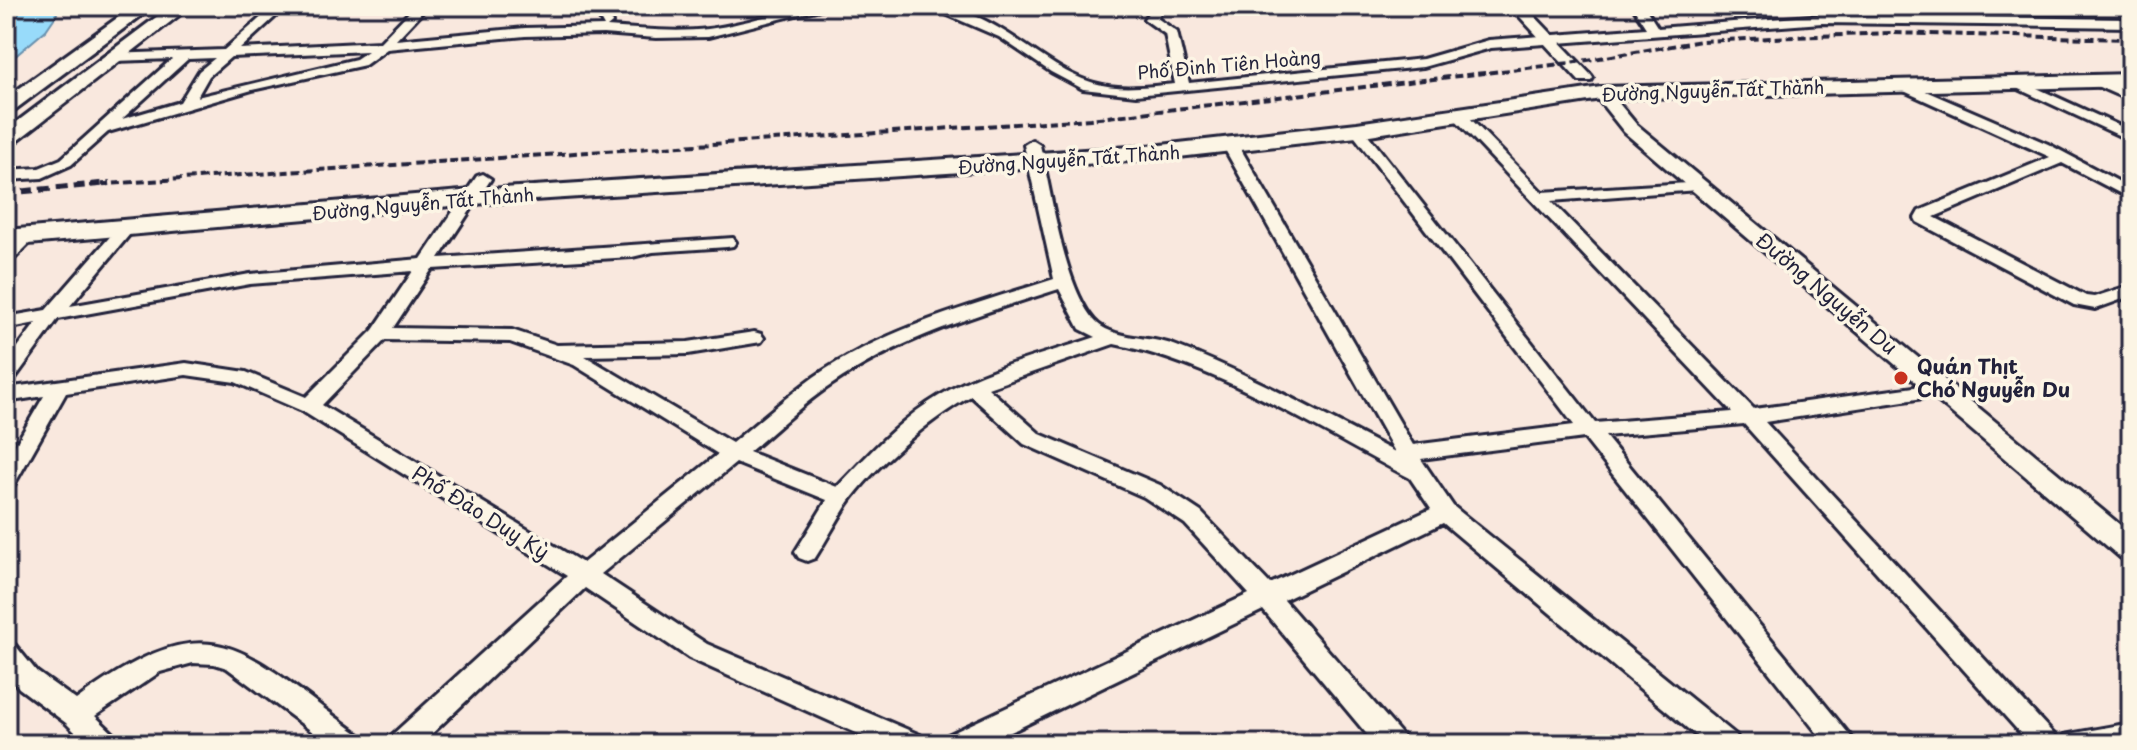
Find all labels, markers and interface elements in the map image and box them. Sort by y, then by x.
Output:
street label: Phố Đinh Tiên Hoàng [1136,43,1322,85]
street label: Đường Nguyễn Tất Thành [1601,73,1825,107]
street label: Đường Nguyễn Tất Thành [957,138,1181,180]
street label: Đường Nguyễn Tất Thành [311,180,535,226]
street label: Đường Nguyễn Du [1750,225,1904,361]
place label: Quán Thịt Chó Nguyễn Du [1917,351,2070,404]
marker: Quán Thịt Chó Nguyễn Du [1892,369,1910,387]
street label: Phố Đào Duy Kỳ [407,458,555,566]

